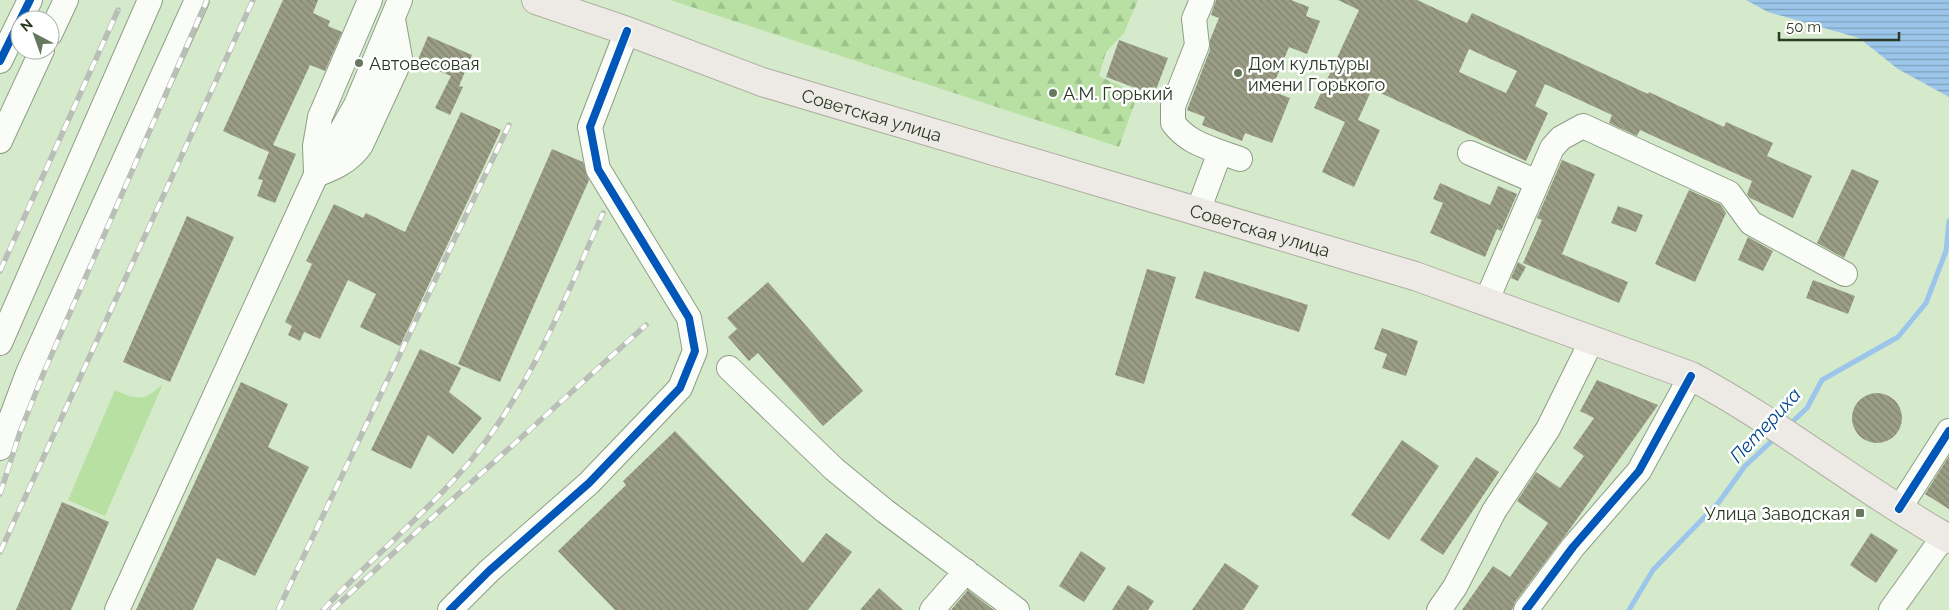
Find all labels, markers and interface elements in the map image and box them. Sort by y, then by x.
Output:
north arrow [10,10,60,60]
scale bar [1779,10,1899,42]
text: N [17,16,36,35]
text: 50 m [1786,18,1821,36]
place label: Автовесовая [369,53,480,74]
place label: Дом культуры имени Горького [1248,53,1385,95]
marker: Автовесовая [353,57,365,69]
marker: Дом культуры имени Горького [1232,67,1244,79]
place label: А.М. Горький [1063,83,1173,104]
street label: Советская улица [799,84,944,145]
marker: А.М. Горький [1047,87,1059,99]
street label: Советская улица [1187,199,1333,261]
water label: Петериха [1725,383,1805,467]
place label: Улица Заводская [1704,503,1850,524]
marker: Улица Заводская [1854,507,1866,519]

